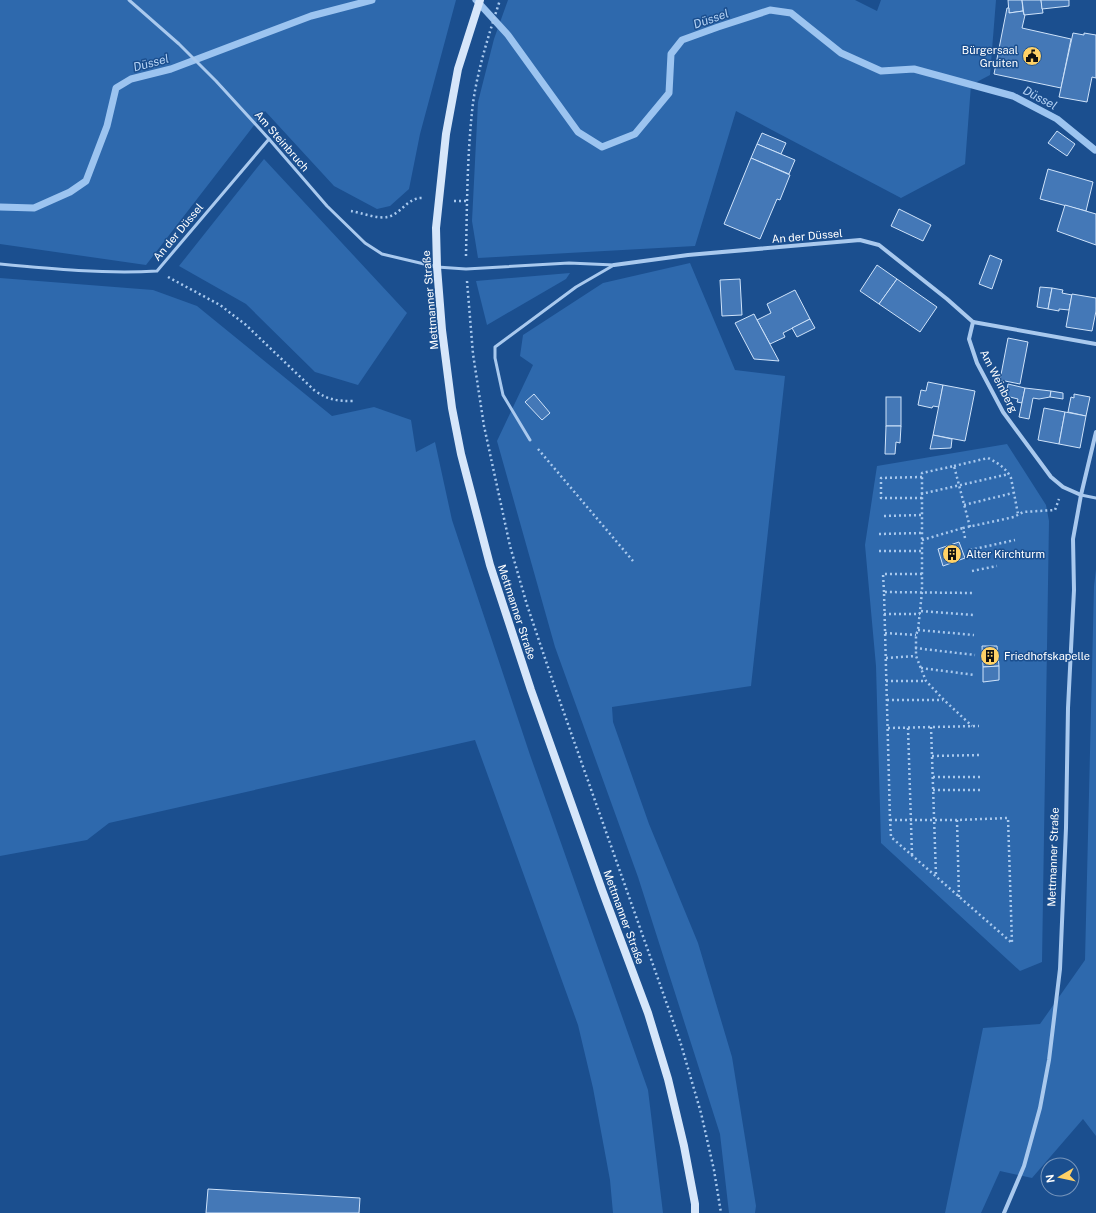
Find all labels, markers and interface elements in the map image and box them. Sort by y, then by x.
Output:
water label: Düssel [691,6,731,32]
place label: Bürgersaal Gruiten [962,44,1018,69]
public building icon: Bürgersaal Gruiten [1021,45,1043,67]
water label: Düssel [132,52,170,74]
water label: Düssel [1021,83,1059,113]
street label: Am Steinbruch [252,108,312,174]
street label: An der Düssel [151,201,205,263]
street label: An der Düssel [771,227,843,245]
street label: Mettmanner Straße [420,250,440,350]
street label: Am Weinberg [978,348,1020,415]
building icon: Alter Kirchturm [941,543,963,565]
place label: Alter Kirchturm [966,548,1045,560]
street label: Mettmanner Straße [496,563,538,661]
building icon: Friedhofskapelle [979,645,1001,667]
place label: Friedhofskapelle [1004,650,1090,662]
street label: Mettmanner Straße [1045,807,1061,907]
street label: Mettmanner Straße [601,868,647,966]
north arrow [1040,1157,1080,1197]
text: N [1044,1173,1057,1184]

